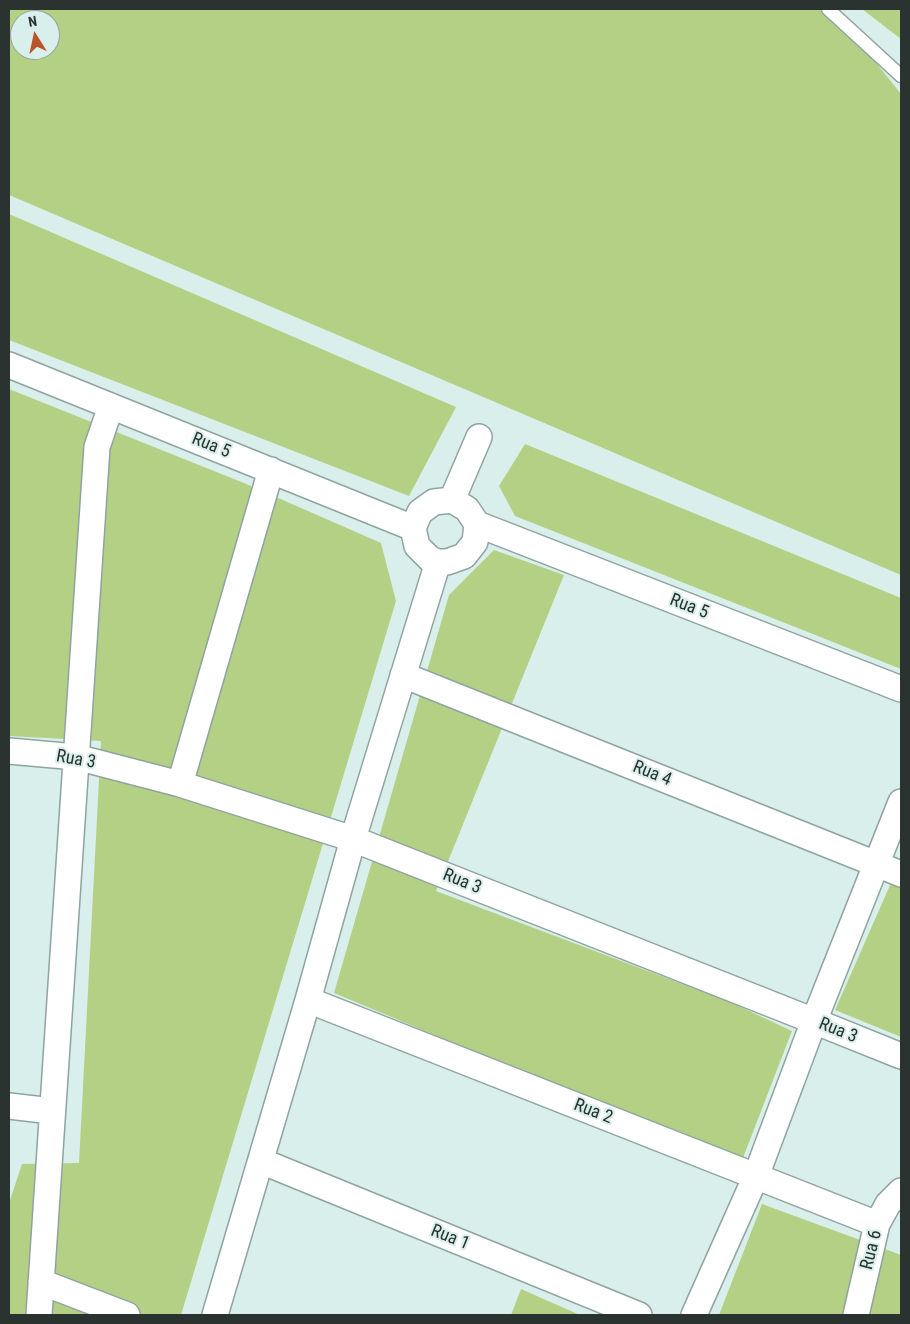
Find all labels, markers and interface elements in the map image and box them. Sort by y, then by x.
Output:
north arrow [10,10,60,60]
text: N [27,13,38,30]
street label: Rua 5 [188,429,234,463]
street label: Rua 5 [667,590,711,624]
street label: Rua 3 [54,746,98,774]
street label: Rua 4 [629,757,675,791]
street label: Rua 3 [439,865,485,899]
street label: Rua 3 [815,1014,861,1048]
street label: Rua 2 [571,1095,615,1129]
street label: Rua 1 [427,1221,473,1255]
street label: Rua 6 [857,1228,887,1272]

